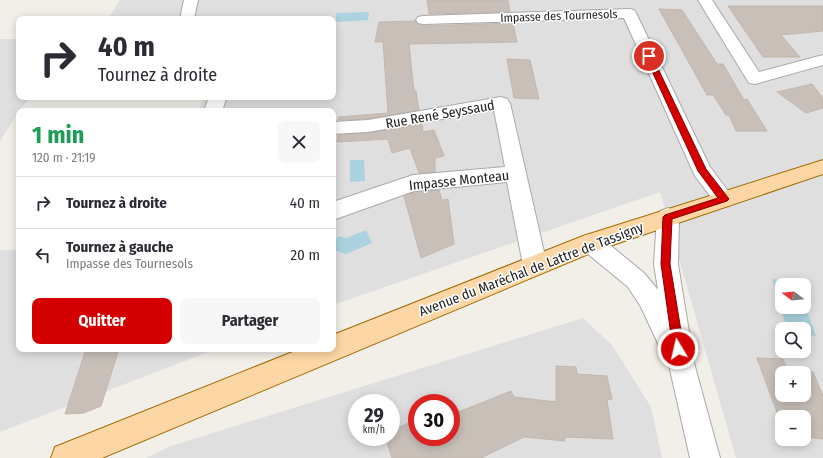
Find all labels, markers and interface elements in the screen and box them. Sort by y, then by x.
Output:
street label: Impasse des Tournesols [500,7,618,25]
text: 40 m [98,30,155,63]
icon: right [32,32,84,84]
pin [632,39,666,73]
icon: arrive [638,45,660,67]
text: Tournez à droite [98,64,217,86]
street label: Rue René Seyssaud [384,97,496,132]
text: 1 min [32,121,84,149]
button: close [278,121,320,163]
text: 120 m · 21:19 [32,150,96,165]
street label: Impasse Monteau [408,167,510,194]
icon: right [32,192,54,214]
text: Tournez à droite [66,194,167,212]
text: 40 m [290,194,320,212]
street label: Avenue du Maréchal de Lattre de Tassigny [417,218,646,320]
text: Tournez à gauche [66,238,173,256]
icon: left [32,244,54,266]
text: 20 m [291,246,320,264]
text: Impasse des Tournesols [66,256,193,271]
north arrow [775,278,811,314]
map controls [775,278,811,446]
button: Quitter [32,298,172,344]
button: Partager [180,298,320,344]
button: search [775,322,811,358]
position arrow [657,328,699,370]
button: + [775,366,811,402]
speed limit sign: 30 [408,394,460,446]
text: 29 [364,403,384,427]
button: − [775,410,811,446]
text: km/h [363,424,385,436]

